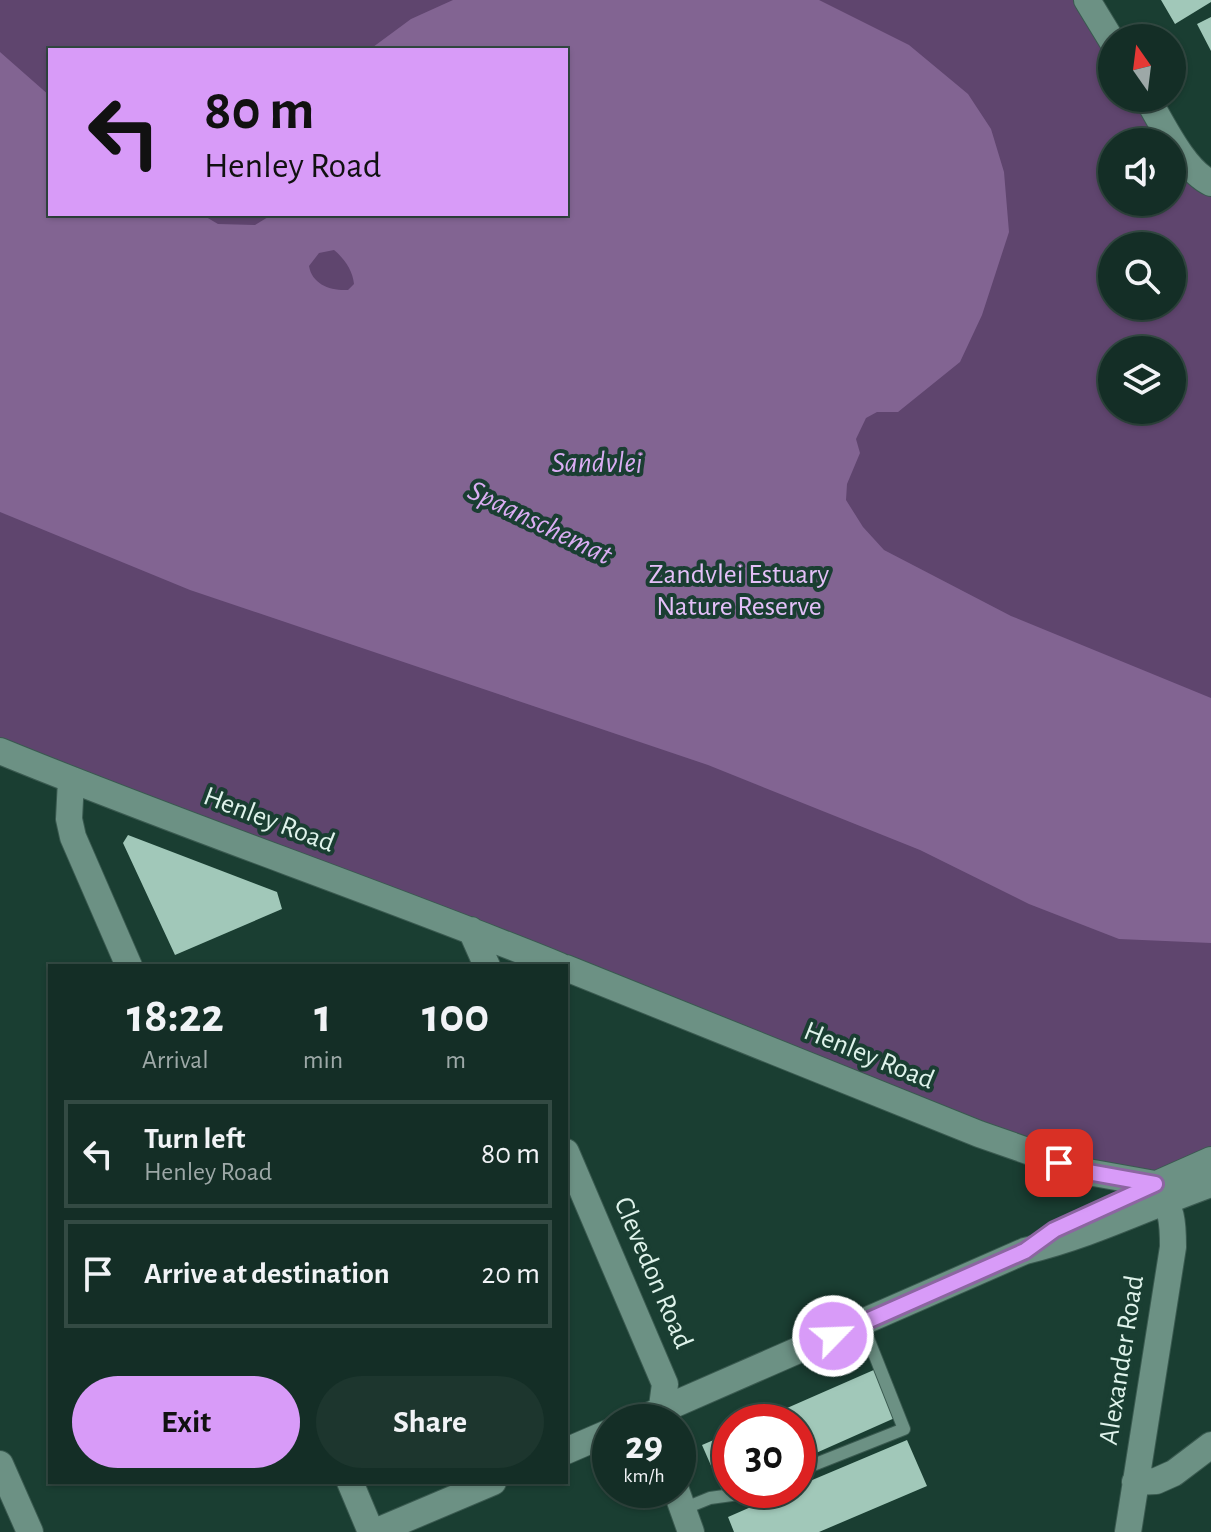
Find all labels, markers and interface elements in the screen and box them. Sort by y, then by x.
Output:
north arrow [1098,24,1186,112]
map controls [1098,24,1186,424]
icon: left [72,80,176,184]
text: 80 m [204,83,314,139]
button: sound [1098,128,1186,216]
text: Henley Road [204,148,381,184]
button: search [1098,232,1186,320]
button: layers [1098,336,1186,424]
water label: Sandvlei [552,448,642,478]
water label: Spaanschemat [463,475,617,571]
park label: Zandvlei Estuary Nature Reserve [649,561,829,621]
street label: Henley Road [200,782,338,858]
text: 18:22 [127,993,224,1041]
text: 1 [314,993,332,1041]
text: 100 [422,993,489,1041]
street label: Henley Road [800,1017,938,1095]
text: Arrival [142,1047,209,1073]
text: min [303,1047,343,1073]
text: m [445,1047,466,1073]
text: Turn left [144,1124,245,1154]
pin [1025,1129,1093,1197]
icon: left [76,1132,120,1176]
text: 80 m [481,1139,540,1169]
icon: arrive [1037,1141,1081,1185]
text: Henley Road [144,1159,272,1185]
street label: Clevedon Road [609,1193,697,1353]
icon: arrive [76,1252,120,1296]
text: Arrive at destination [144,1259,390,1289]
text: 20 m [482,1259,540,1289]
street label: Alexander Road [1095,1273,1149,1447]
position arrow [791,1294,875,1378]
button: Exit [72,1376,300,1468]
button: Share [316,1376,544,1468]
speed limit sign: 30 [712,1404,816,1508]
text: 29 [625,1426,663,1466]
text: km/h [623,1466,665,1486]

